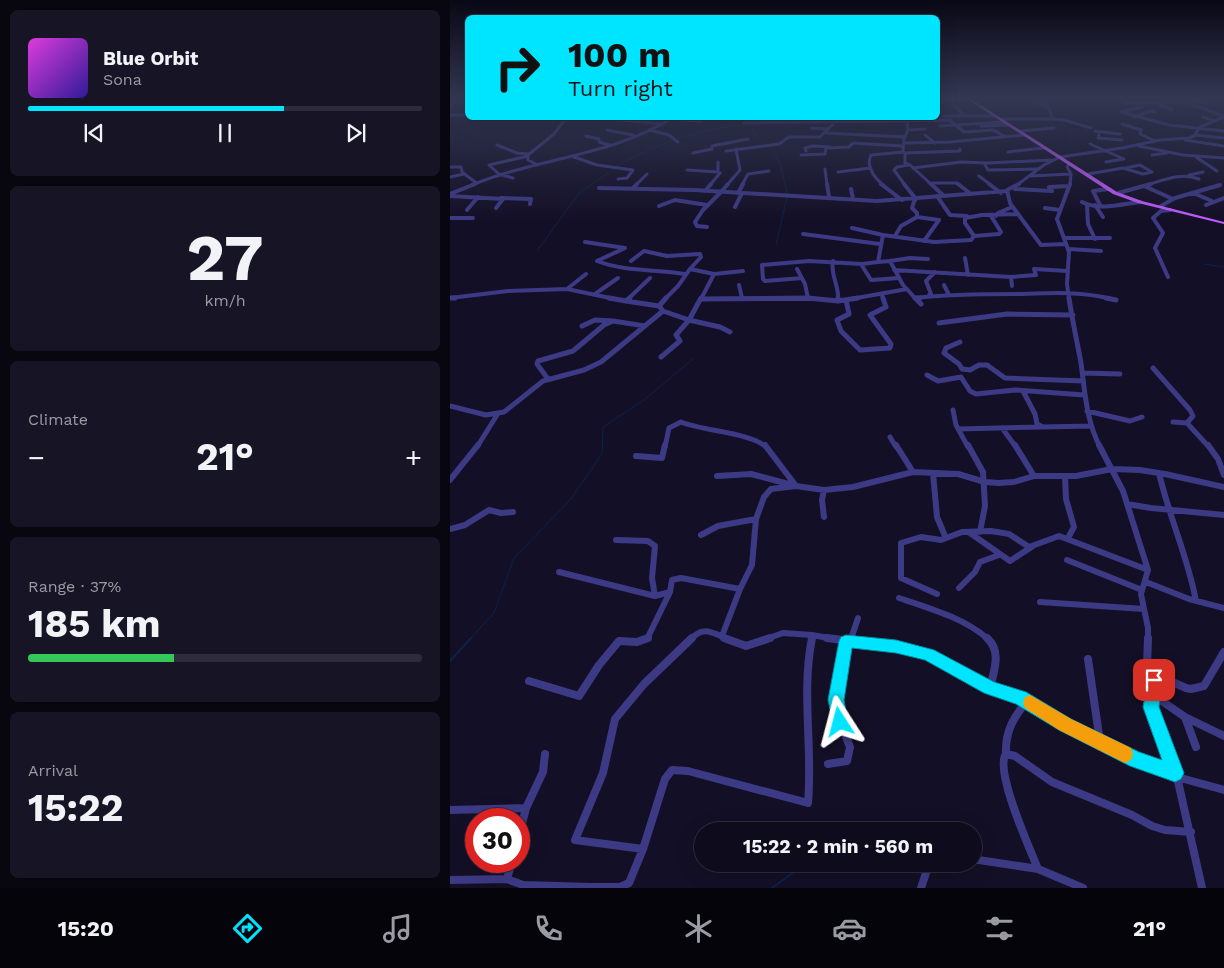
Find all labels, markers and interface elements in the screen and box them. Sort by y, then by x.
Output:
text: 100 m [568,34,671,76]
icon: right [485,35,550,100]
text: Blue Orbit [103,47,198,70]
text: Sona [103,70,142,89]
text: Turn right [568,76,673,101]
icon: previous [80,119,108,147]
icon: pause [211,119,239,147]
icon: next [342,119,370,147]
text: 27 [186,220,264,296]
text: km/h [204,291,246,310]
text: Climate [28,410,88,429]
text: 21° [196,435,254,479]
text: − [28,441,45,474]
text: + [405,441,422,474]
text: Range · 37% [28,577,121,596]
text: 185 km [28,602,161,646]
pin [1133,659,1175,701]
icon: arrive [1140,666,1168,694]
position arrow [813,695,865,747]
text: Arrival [28,761,78,780]
text: 15:22 [28,786,123,830]
speed limit sign: 30 [465,808,530,873]
text: 15:22 · 2 min · 560 m [743,835,933,858]
icon: directions [230,911,265,946]
icon: music [380,911,415,946]
icon: phone [531,911,566,946]
icon: climate [681,911,716,946]
icon: car [832,911,867,946]
icon: filters [982,911,1017,946]
text: 15:20 [58,916,114,941]
text: 21° [1133,916,1166,941]

